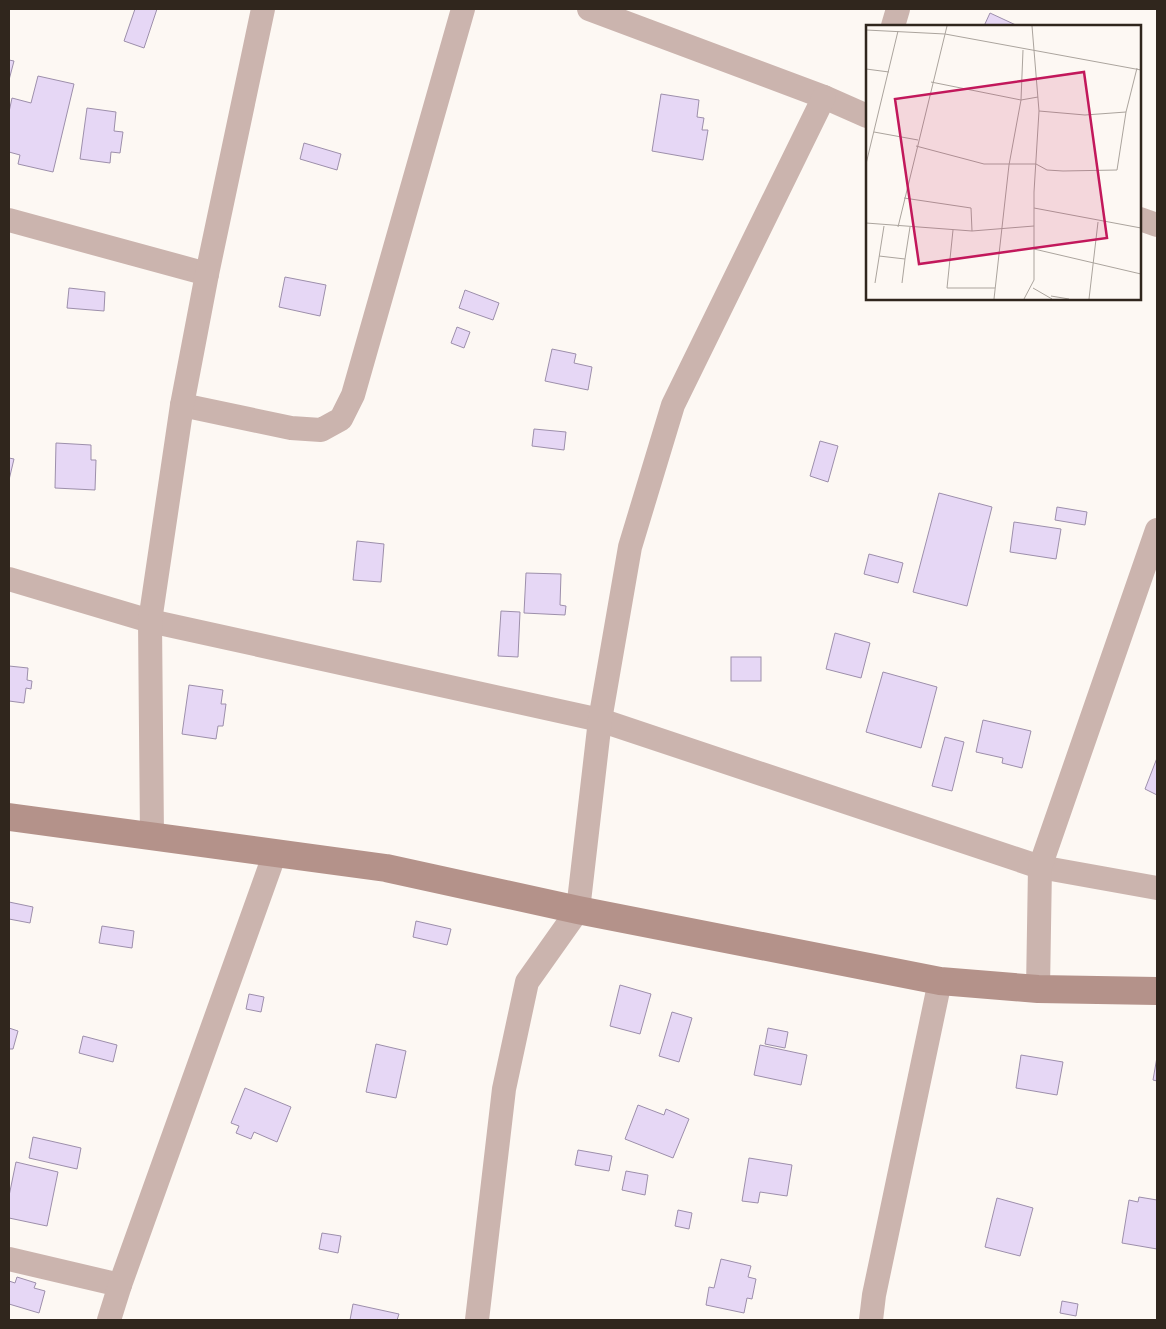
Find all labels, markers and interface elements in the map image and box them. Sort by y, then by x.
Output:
inset map [866,25,1141,300]

